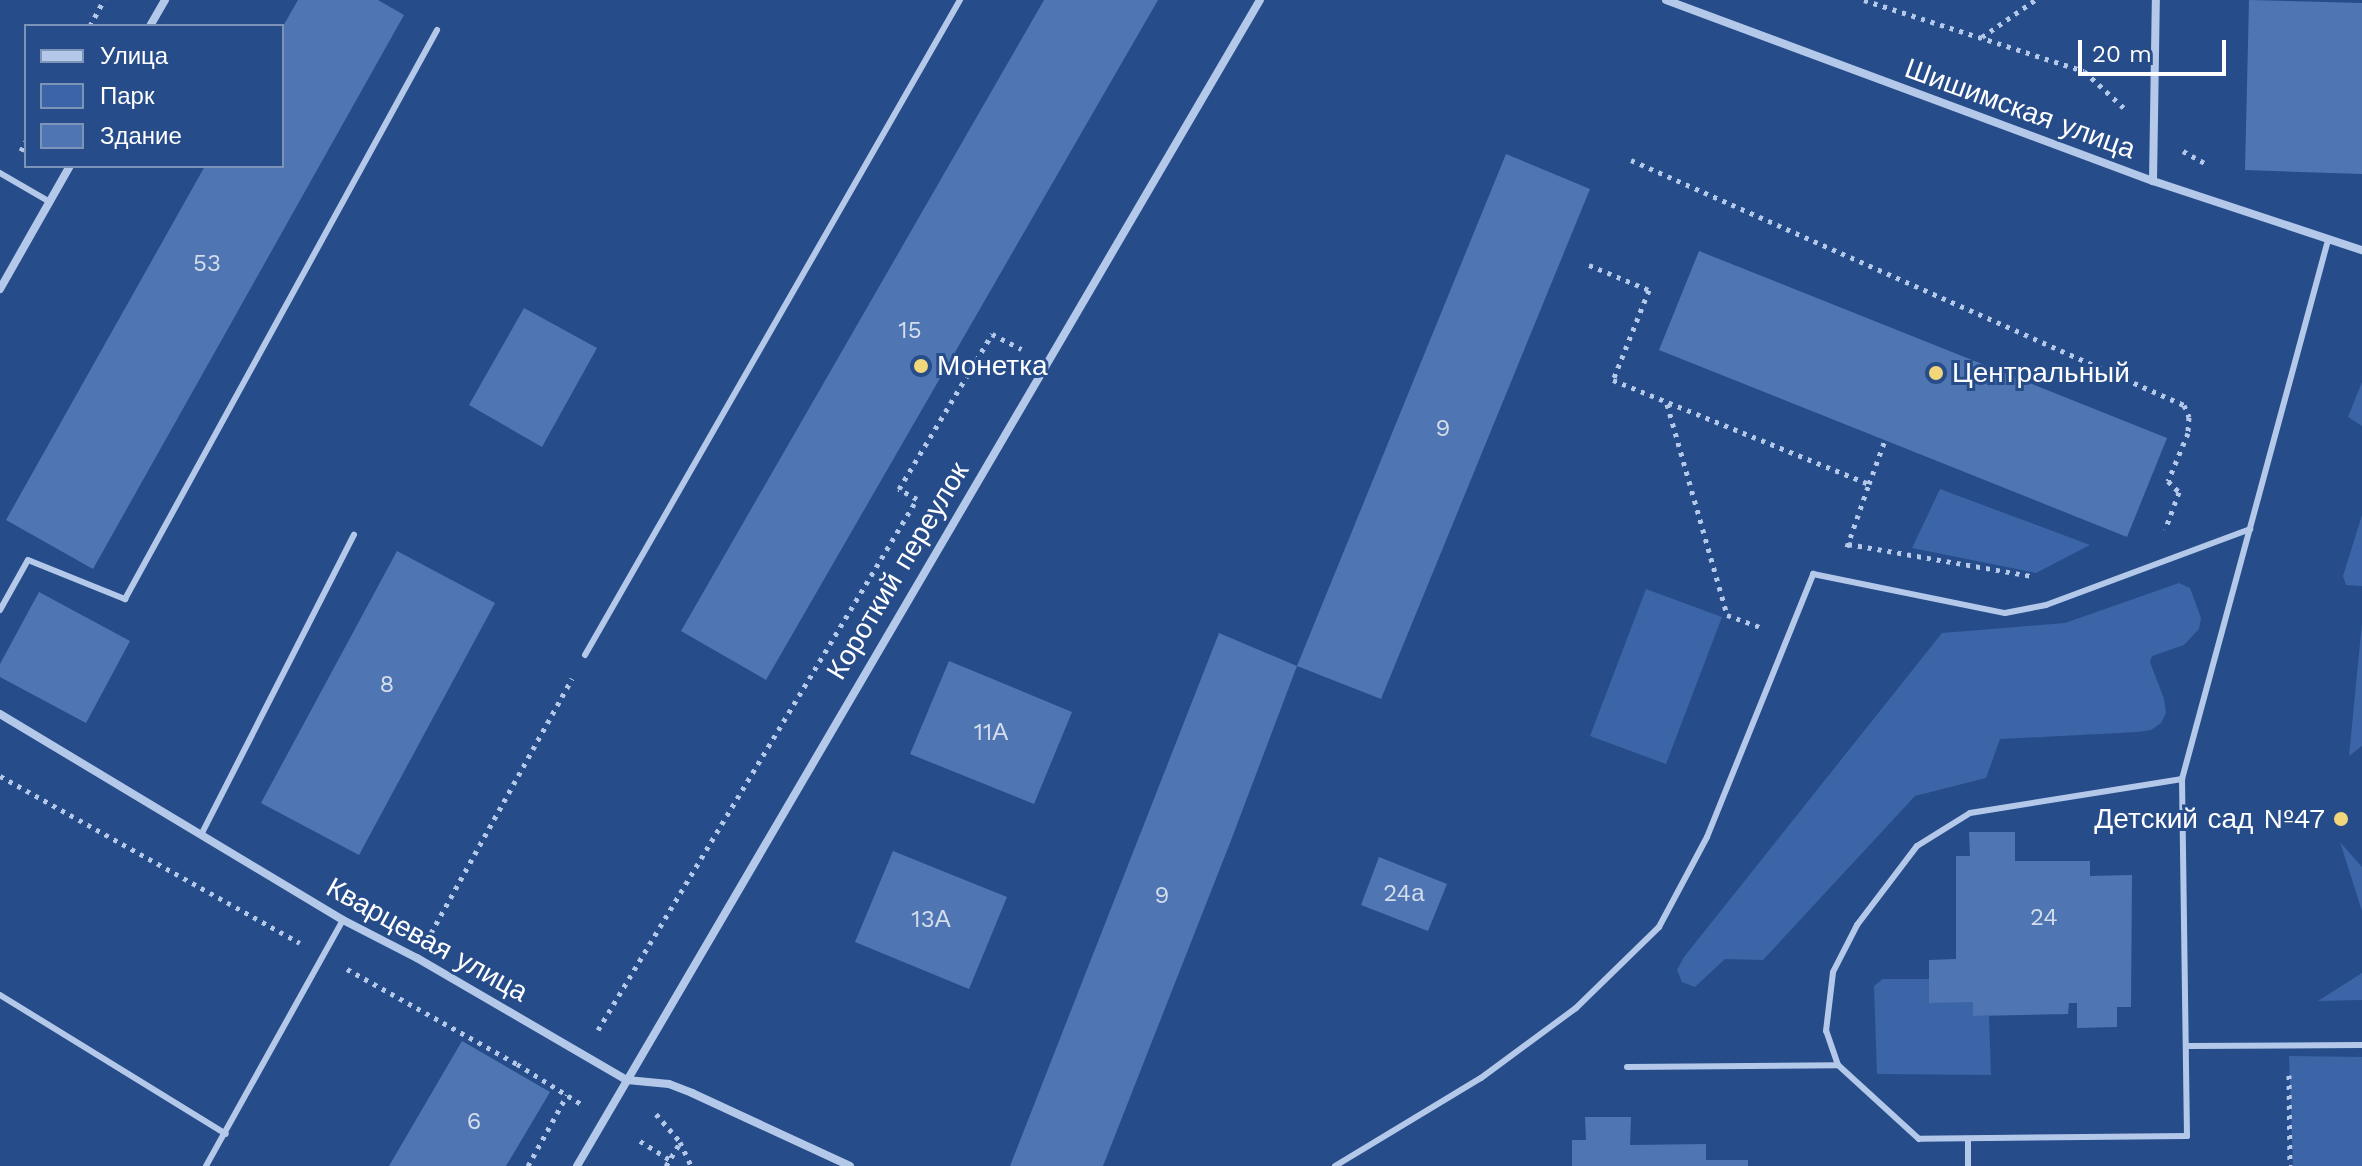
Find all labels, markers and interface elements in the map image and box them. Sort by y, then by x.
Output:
legend [24,24,284,168]
scale bar [2082,24,2230,74]
text: 20 m [2092,40,2152,68]
text: Улица [100,42,168,70]
street label: Шишимская улица [1900,52,2140,166]
text: Парк [100,82,154,110]
text: Здание [100,122,182,150]
house number: 53 [193,250,221,278]
house number: 15 [898,317,922,345]
place label: Монетка [937,349,1048,383]
place label: Центральный [1952,356,2130,390]
marker: Монетка [912,357,930,375]
marker: Центральный [1927,364,1945,382]
house number: 9 [1436,415,1450,443]
street label: Короткий переулок [820,456,976,686]
house number: 8 [380,671,394,699]
house number: 11А [974,719,1008,747]
place label: Детский сад №47 [2094,802,2325,836]
marker: Детский сад №47 [2332,810,2350,828]
street label: Кварцевая улица [320,871,534,1009]
house number: 24а [1383,880,1425,908]
house number: 9 [1155,882,1169,910]
house number: 24 [2030,904,2058,932]
house number: 13А [911,906,951,934]
house number: 6 [467,1108,481,1136]

